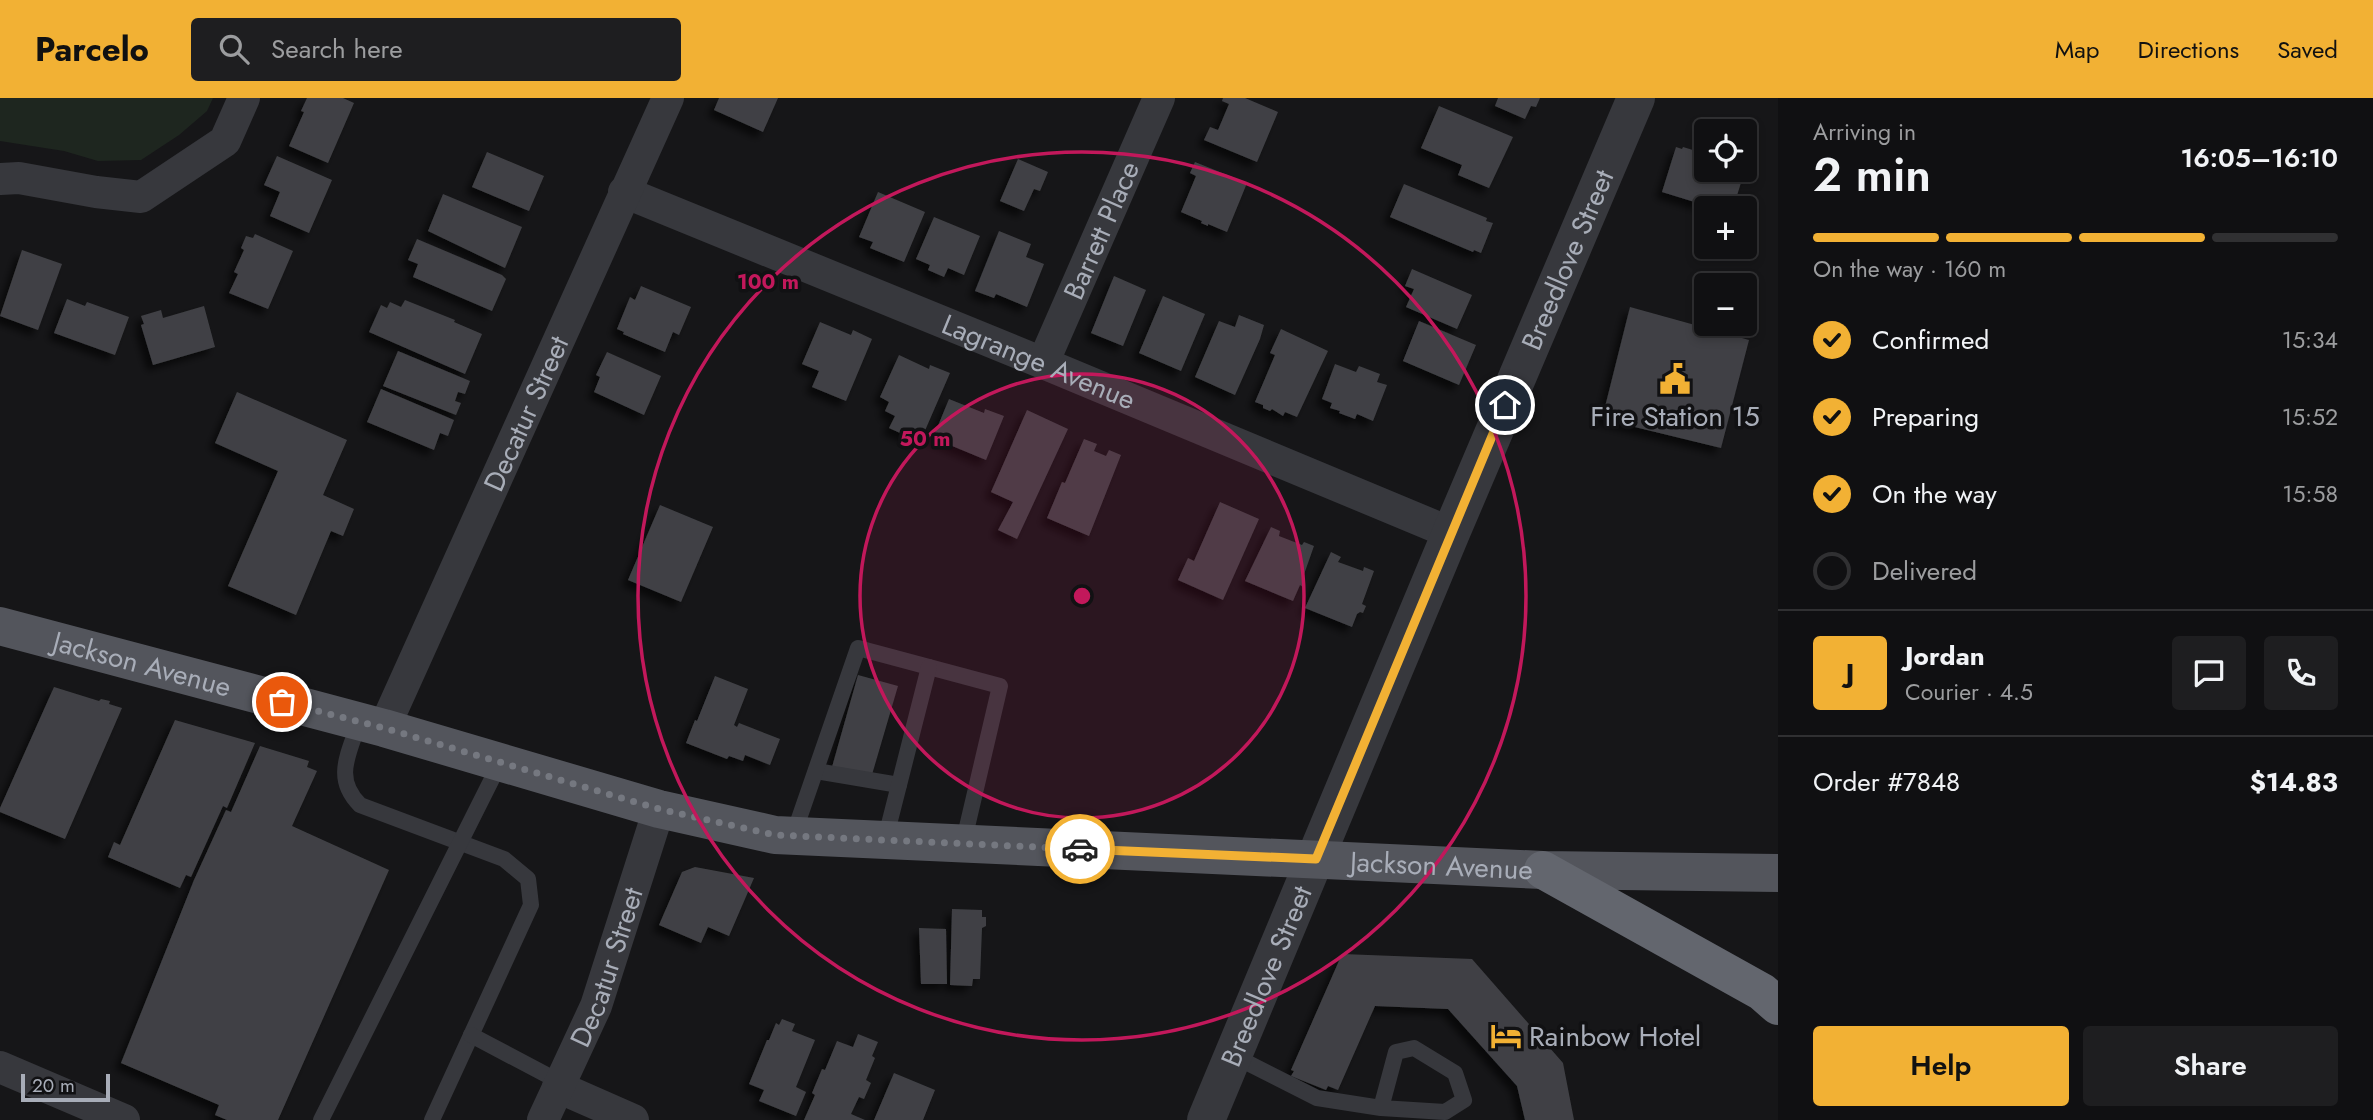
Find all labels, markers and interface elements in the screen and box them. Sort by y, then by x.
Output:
search box [191,18,681,81]
text: Parcelo [35,26,149,73]
icon: search [215,30,253,68]
text: Search here [271,30,403,68]
text: Map [2055,32,2100,67]
text: Directions [2138,32,2239,67]
text: Saved [2277,32,2338,67]
text: Arriving in [1813,115,1916,149]
map controls [1694,119,1757,336]
button: locate [1694,119,1757,182]
text: 16:05–16:10 [2180,139,2338,177]
text: 2 min [1813,142,1931,208]
street label: Barrett Place [1053,154,1149,306]
street label: Breedlove Street [1511,163,1624,356]
button: + [1694,196,1757,259]
text: On the way · 160 m [1813,252,2006,286]
text: 100 m [737,267,799,297]
button: − [1694,273,1757,336]
street label: Lagrange Avenue [936,303,1142,420]
icon: check [1813,321,1851,359]
text: Confirmed [1872,321,1989,359]
text: 15:34 [2282,323,2338,357]
street label: Decatur Street [473,329,579,498]
public building icon: Fire Station 15 [1658,362,1692,396]
pin [1475,375,1535,435]
icon: home [1486,386,1524,424]
place label: Fire Station 15 [1590,396,1760,437]
icon: check [1813,398,1851,436]
text: Preparing [1872,398,1979,436]
text: 15:52 [2282,400,2338,434]
text: 50 m [900,424,950,454]
icon: check [1813,475,1851,513]
text: On the way [1872,475,1997,513]
text: 15:58 [2282,477,2338,511]
text: Delivered [1872,552,1977,590]
centre of rings [1070,584,1094,608]
street label: Jackson Avenue [45,619,236,707]
button: chat [2172,636,2246,710]
button: phone [2264,636,2338,710]
text: Jordan [1905,637,1985,675]
text: J [1846,654,1854,692]
pin [252,672,312,732]
text: Courier · 4.5 [1905,675,2033,709]
icon: bag [263,683,301,721]
text: Order #7848 [1813,763,1960,801]
text: $14.83 [2250,763,2338,801]
courier [1045,814,1115,884]
icon: car [1061,830,1099,868]
street label: Jackson Avenue [1345,841,1534,890]
street label: Breedlove Street [1210,879,1322,1073]
street label: Decatur Street [559,882,653,1054]
place label: Rainbow Hotel [1529,1016,1701,1057]
hotel icon: Rainbow Hotel [1489,1019,1523,1053]
button: Help [1813,1026,2069,1106]
button: Share [2083,1026,2338,1106]
scale bar [21,1071,110,1103]
text: 20 m [32,1072,75,1099]

